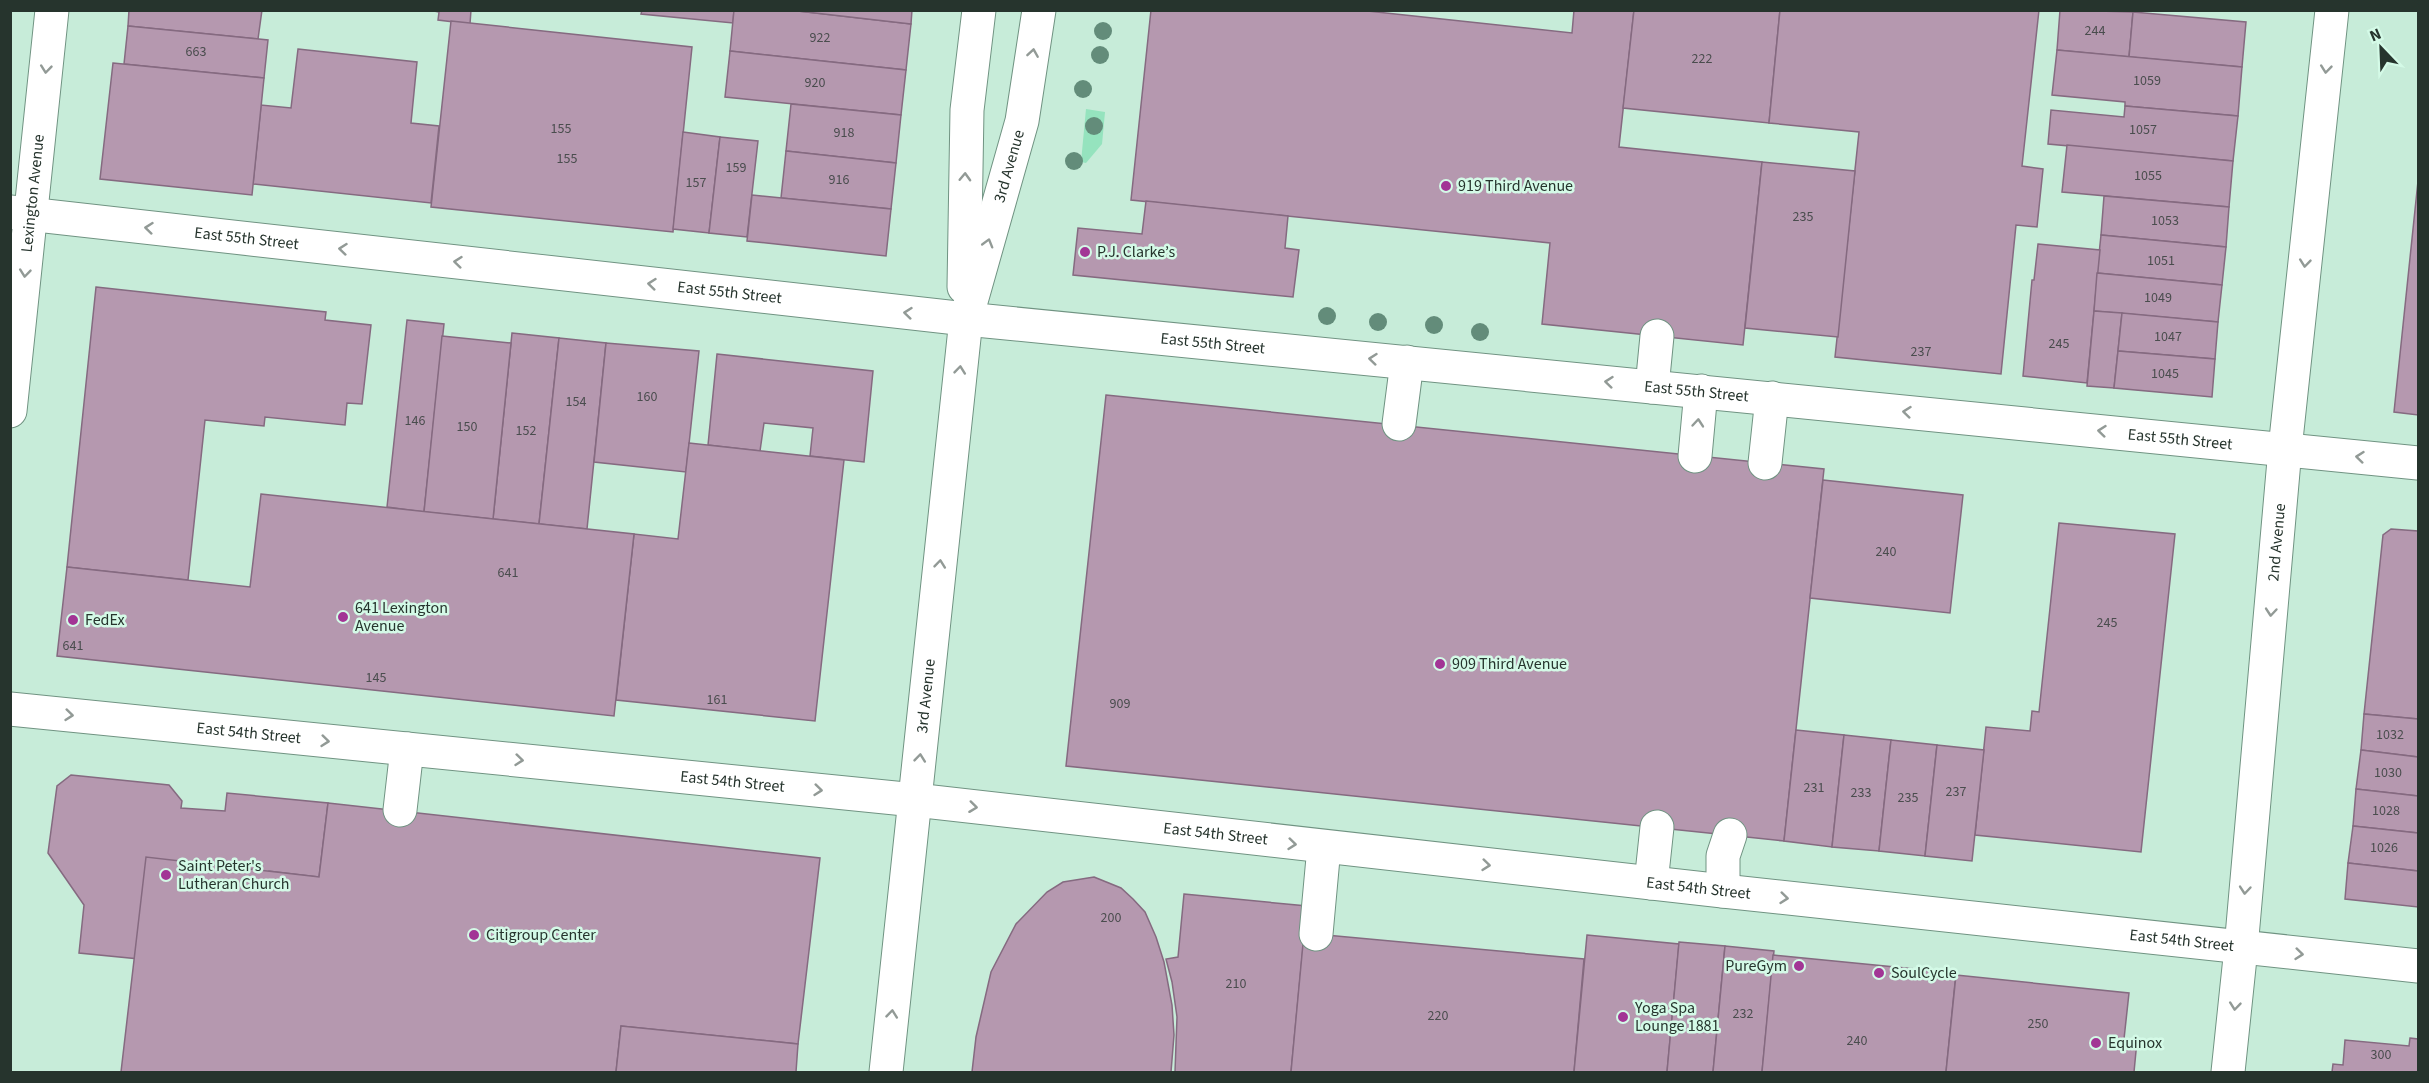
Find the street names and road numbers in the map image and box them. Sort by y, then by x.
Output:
street label: 3rd Avenue [988,127,1030,205]
street label: Lexington Avenue [16,133,50,253]
street label: East 55th Street [193,222,300,255]
street label: East 55th Street [676,276,783,309]
street label: East 55th Street [1160,327,1267,360]
street label: East 55th Street [1643,375,1750,408]
street label: East 55th Street [2127,423,2234,456]
street label: 2nd Avenue [2262,502,2291,582]
street label: 3rd Avenue [911,658,941,734]
street label: East 54th Street [195,717,303,749]
street label: East 54th Street [679,765,786,798]
street label: East 54th Street [1162,817,1269,851]
street label: East 54th Street [1645,871,1752,905]
street label: East 54th Street [2128,924,2236,957]

